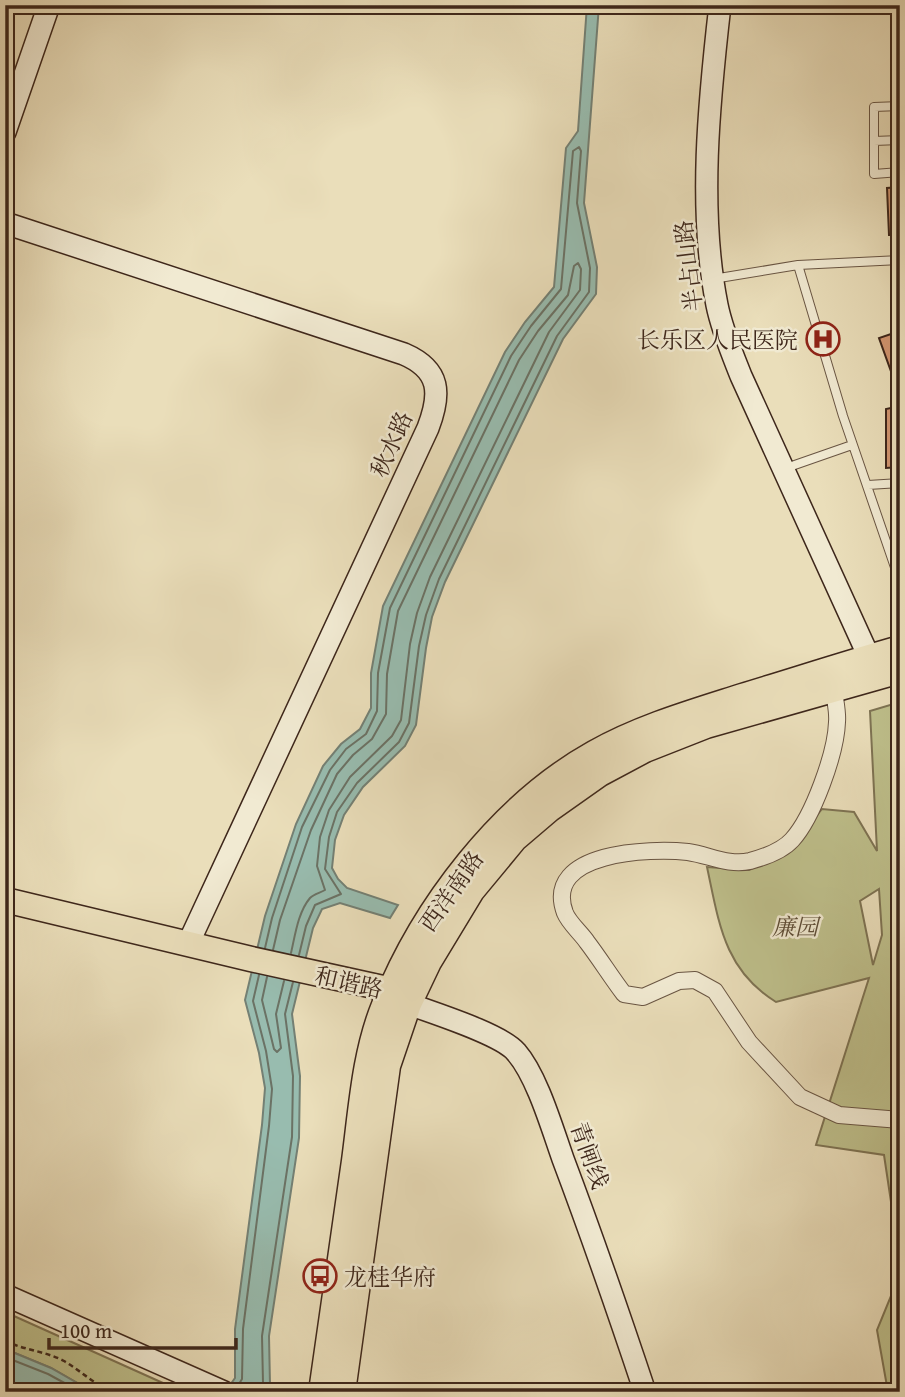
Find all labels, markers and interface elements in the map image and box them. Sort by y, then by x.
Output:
street label: 半占山路 [666,218,710,314]
hospital icon: 长乐区人民医院 [804,320,842,358]
place label: 长乐区人民医院 [637,323,798,356]
street label: 秋水路 [362,406,420,482]
street label: 西洋南路 [411,844,491,938]
park label: 廉园 [772,910,822,943]
street label: 和谐路 [312,958,386,1006]
street label: 青闸线 [563,1117,617,1193]
bus stop icon: 龙桂华府 [301,1257,339,1295]
place label: 龙桂华府 [344,1260,436,1293]
scale bar [49,1306,236,1350]
text: 100 m [60,1315,112,1346]

